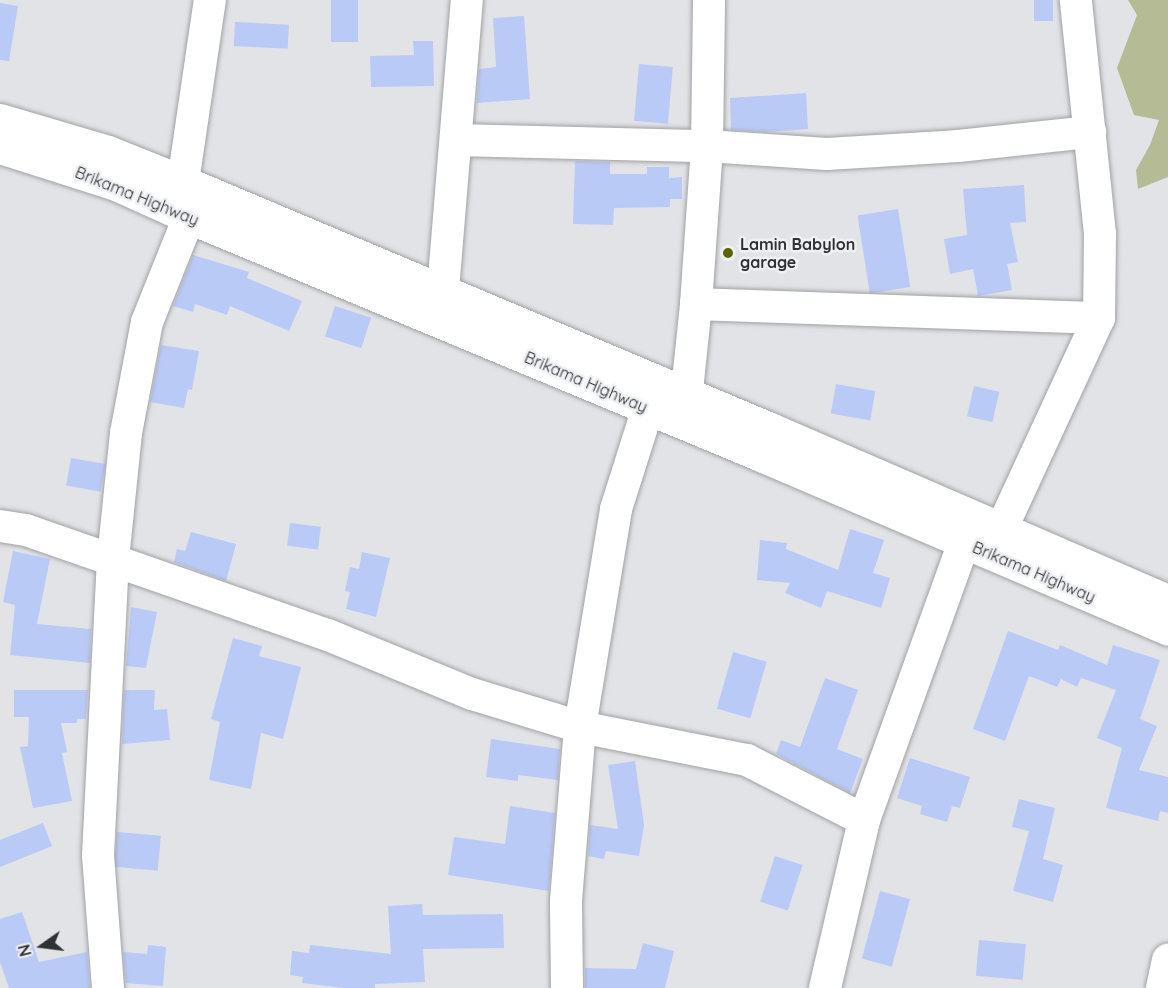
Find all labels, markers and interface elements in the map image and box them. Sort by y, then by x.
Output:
street label: Brikama Highway [72,162,202,230]
place label: Lamin Babylon garage [740,234,855,272]
marker: Lamin Babylon garage [721,246,735,260]
street label: Brikama Highway [522,347,650,417]
street label: Brikama Highway [970,537,1098,607]
north arrow [12,916,72,976]
text: N [13,942,36,958]

